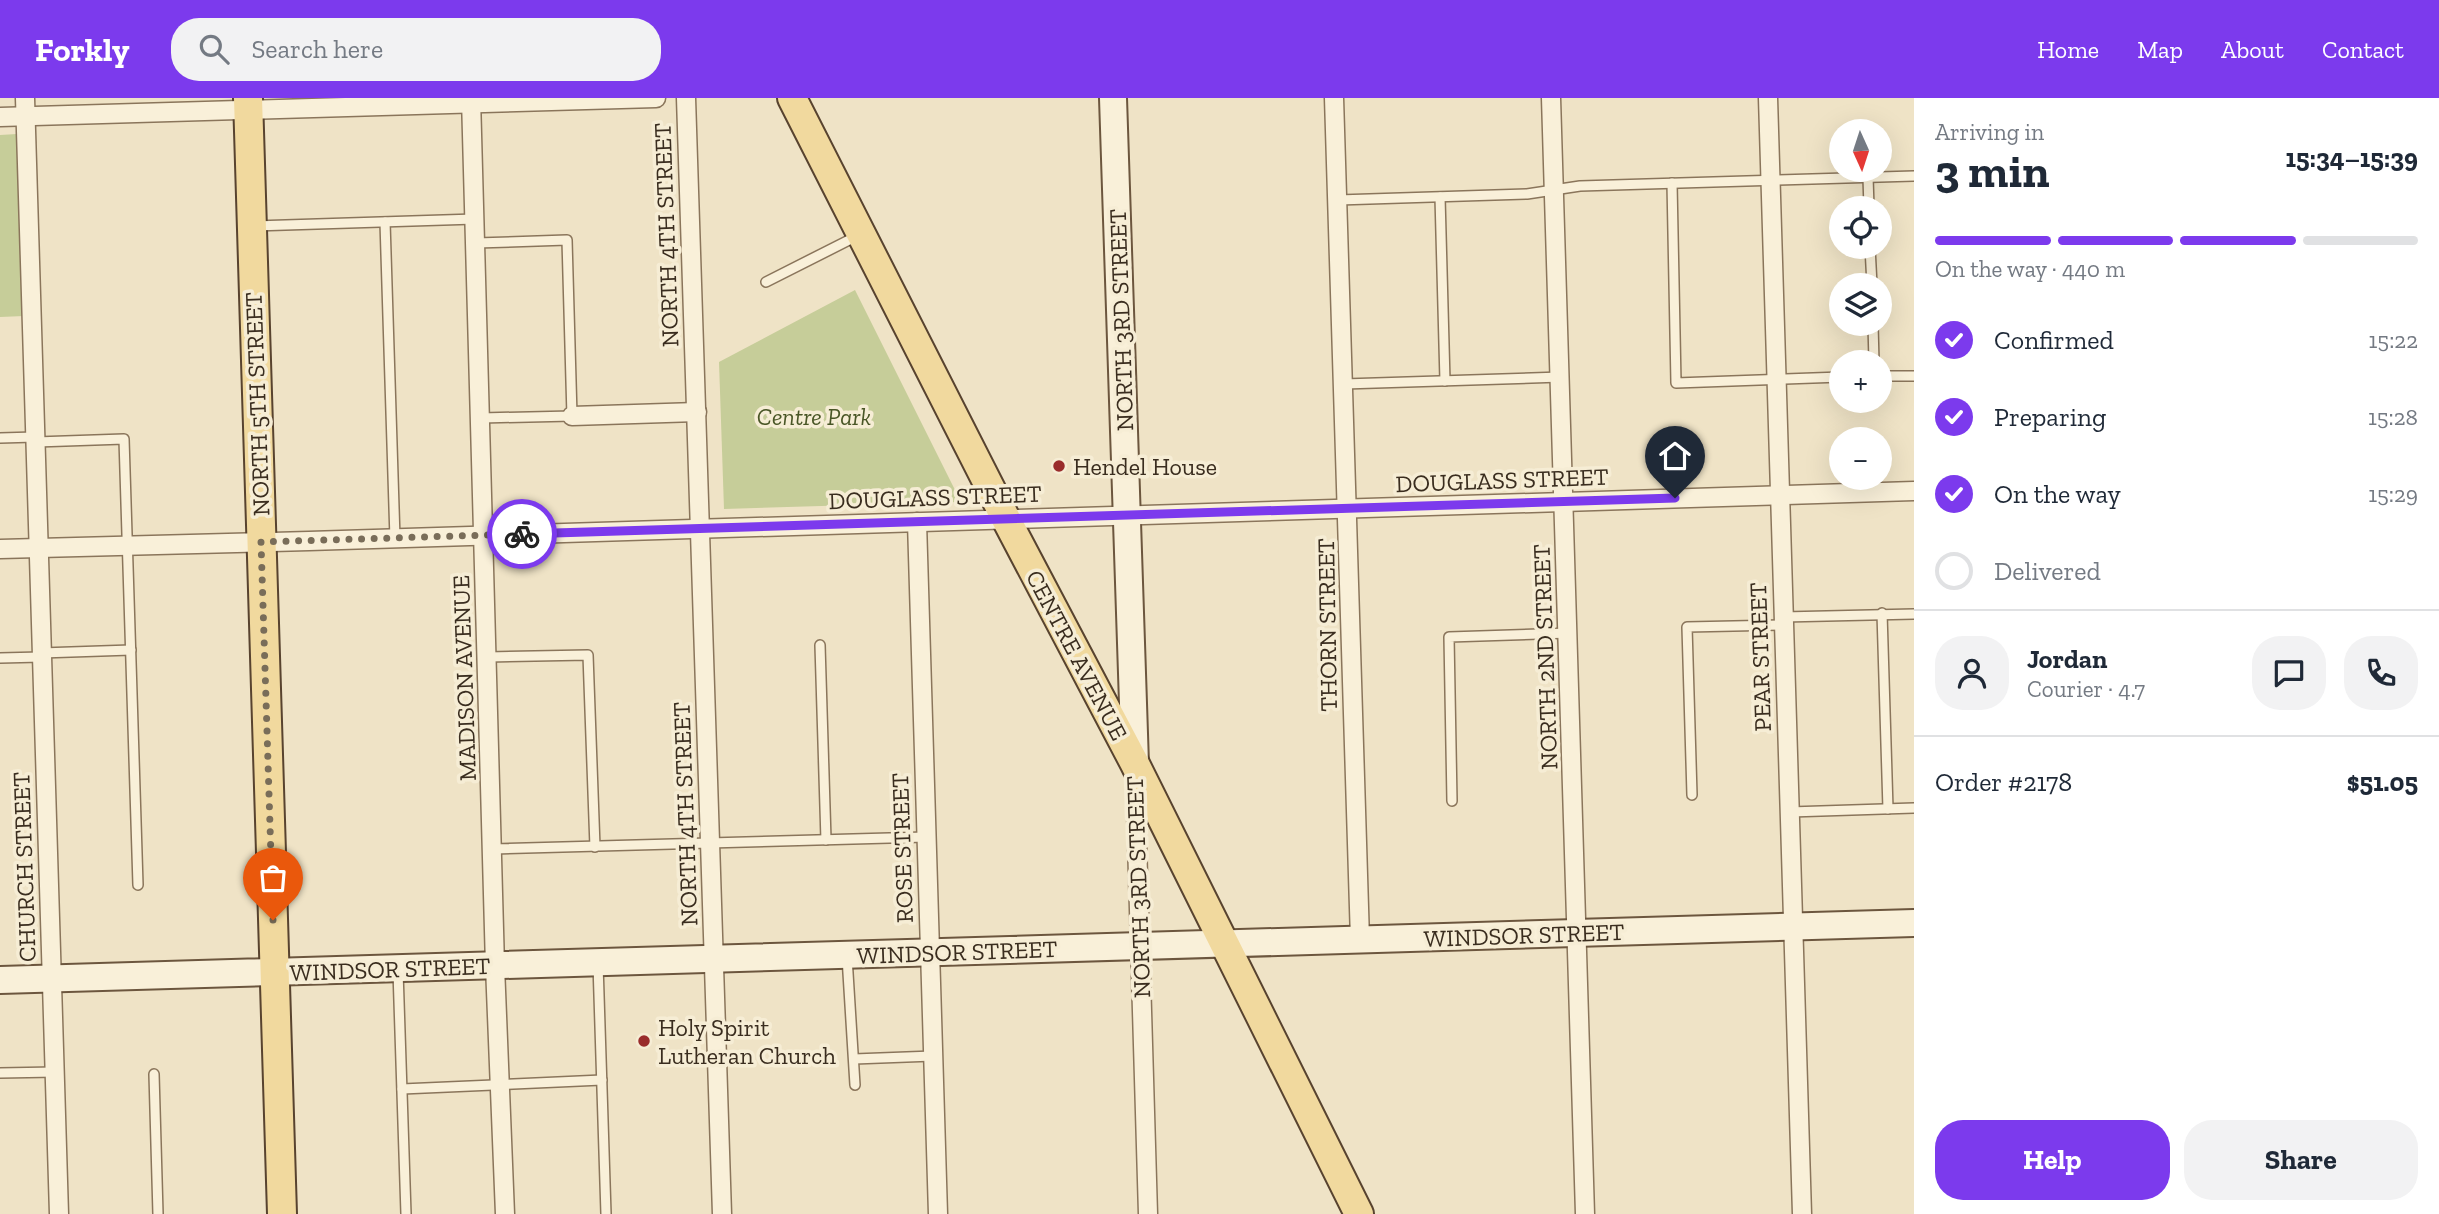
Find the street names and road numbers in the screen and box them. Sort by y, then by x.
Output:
street label: NORTH 4TH STREET [648,122,684,348]
street label: NORTH 3RD STREET [1103,208,1139,432]
street label: NORTH 5TH STREET [239,291,275,516]
street label: DOUGLASS STREET [1395,462,1609,498]
street label: DOUGLASS STREET [828,479,1042,515]
street label: THORN STREET [1311,538,1343,712]
street label: NORTH 2ND STREET [1527,544,1563,770]
street label: CENTRE AVENUE [1020,565,1134,745]
street label: MADISON AVENUE [446,574,482,782]
street label: PEAR STREET [1743,582,1777,732]
street label: NORTH 4TH STREET [667,701,703,927]
street label: CHURCH STREET [6,771,42,963]
street label: ROSE STREET [885,772,919,923]
street label: NORTH 3RD STREET [1120,775,1156,999]
street label: WINDSOR STREET [1423,917,1625,953]
street label: WINDSOR STREET [856,934,1058,970]
street label: WINDSOR STREET [289,951,491,987]

